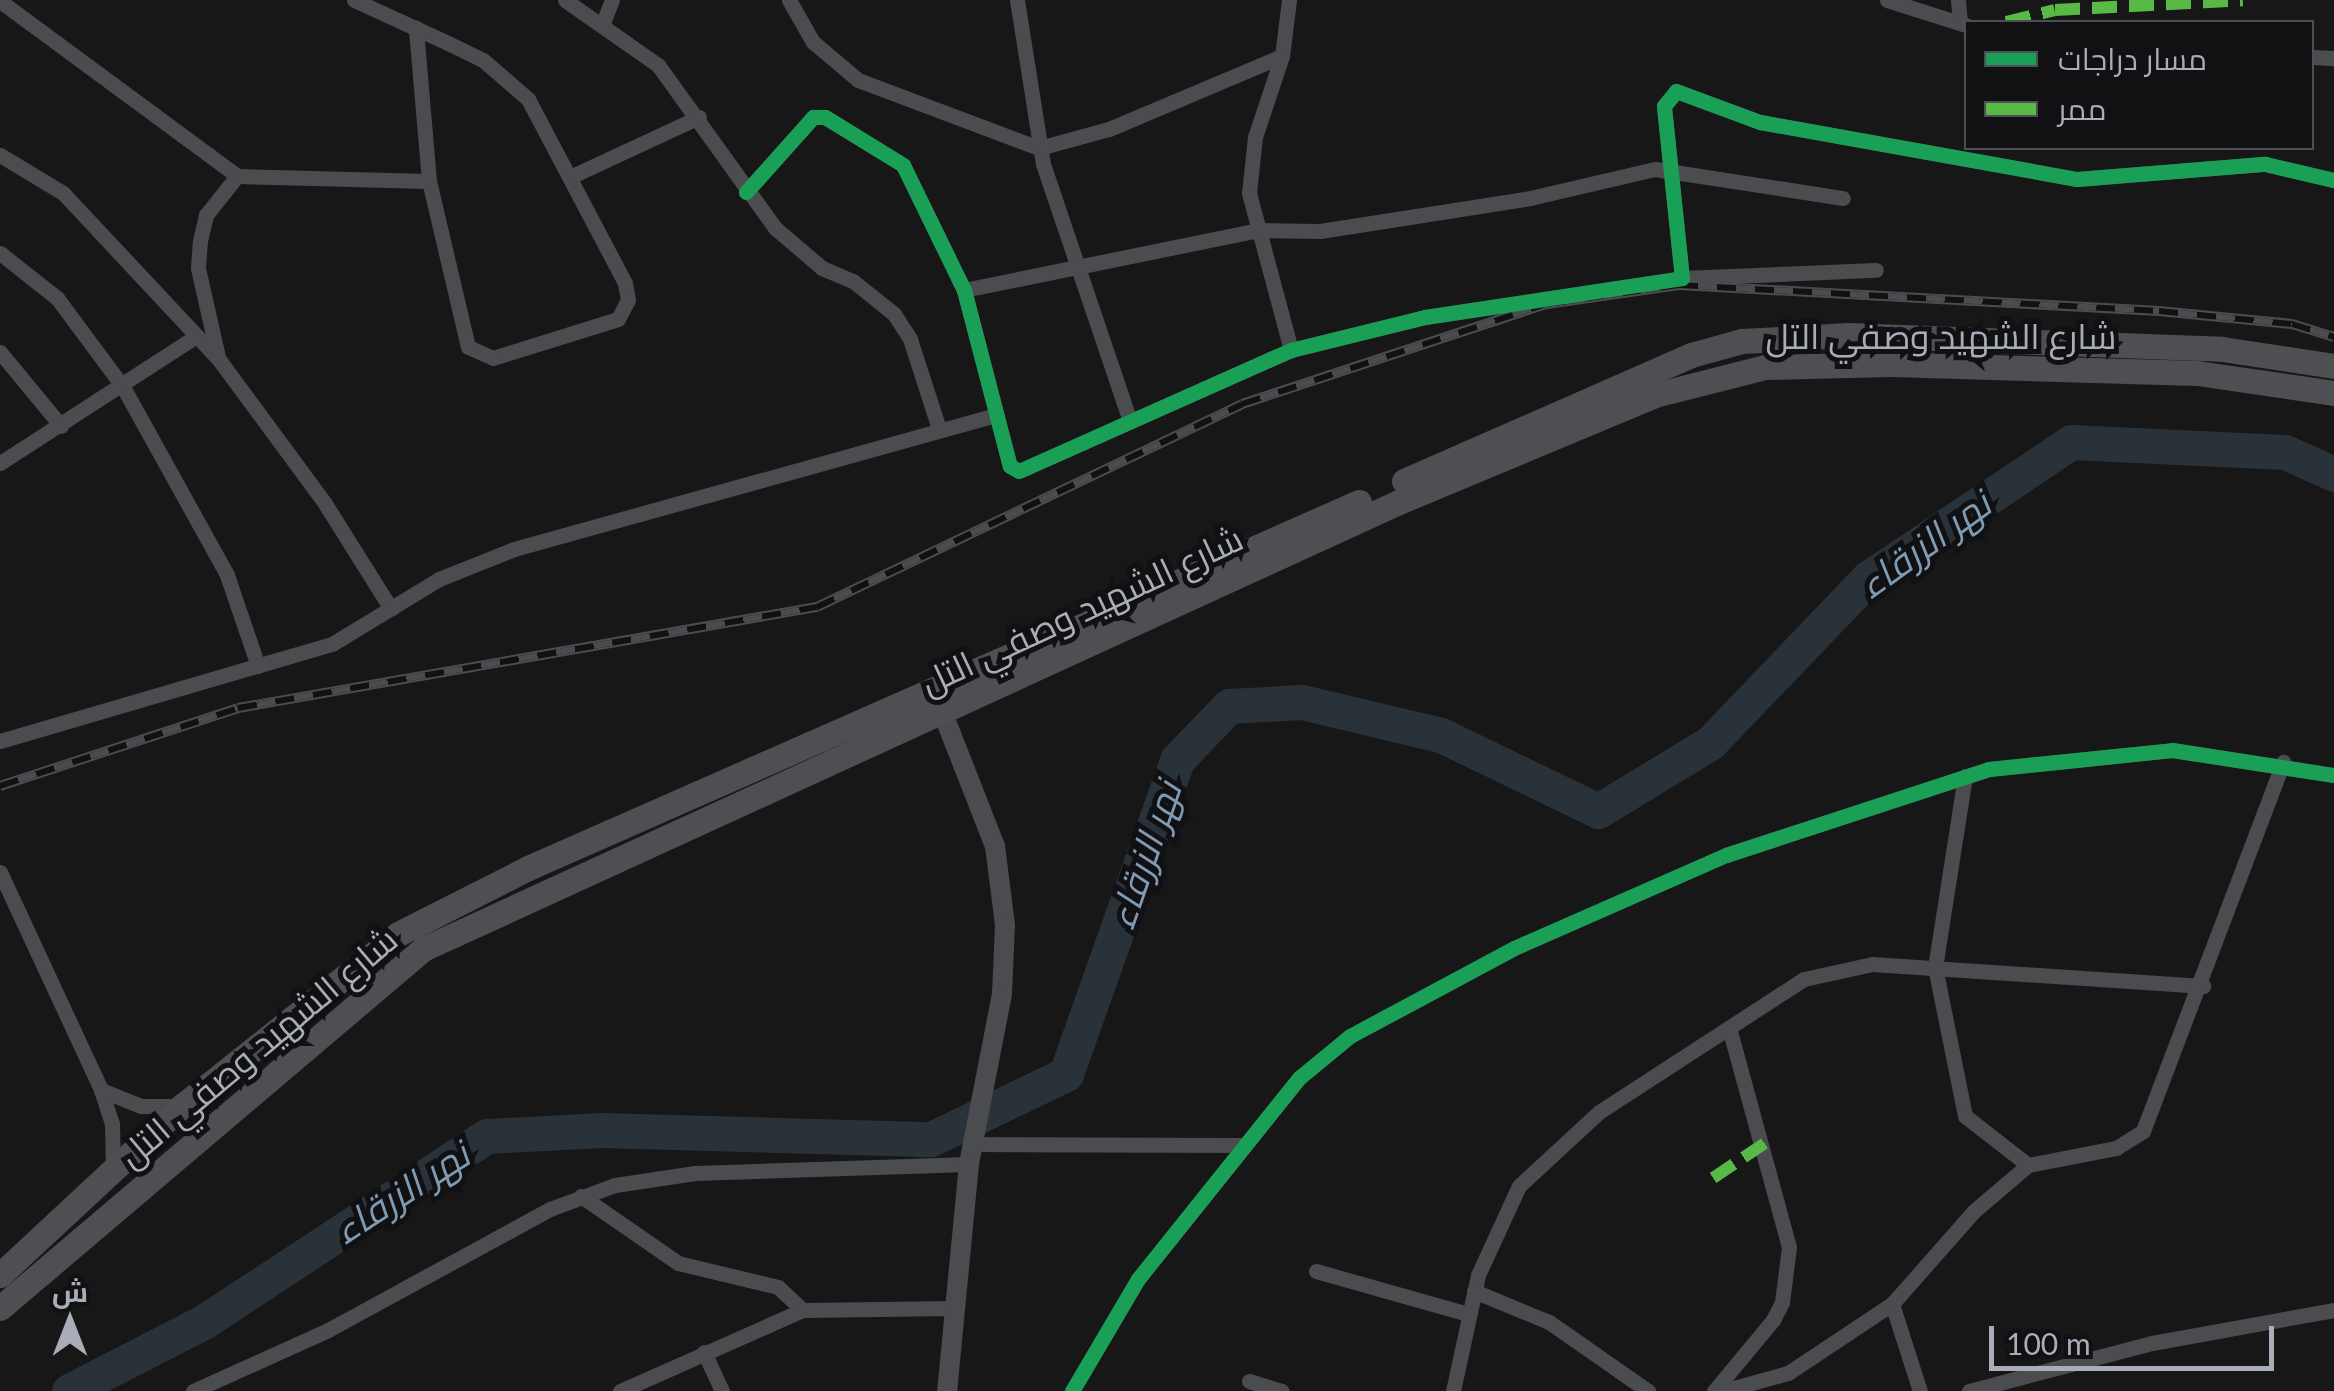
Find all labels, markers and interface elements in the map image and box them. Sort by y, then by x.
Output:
legend [1964,20,2314,150]
text: مسار دراجات [2058,40,2207,76]
text: ممر [2058,90,2107,126]
street label: شارع الشهيد وصفي التل [1766,314,2116,356]
water label: نهر الزرقاء [1849,481,1999,607]
street label: شارع الشهيد وصفي التل [913,516,1249,702]
water label: نهر الزرقاء [1098,775,1190,935]
street label: شارع الشهيد وصفي التل [109,917,405,1175]
water label: نهر الزرقاء [325,1131,477,1253]
north arrow [20,1271,120,1371]
text: ش [52,1274,88,1308]
scale bar [1994,1306,2279,1368]
text: 100 m [2006,1325,2091,1361]

